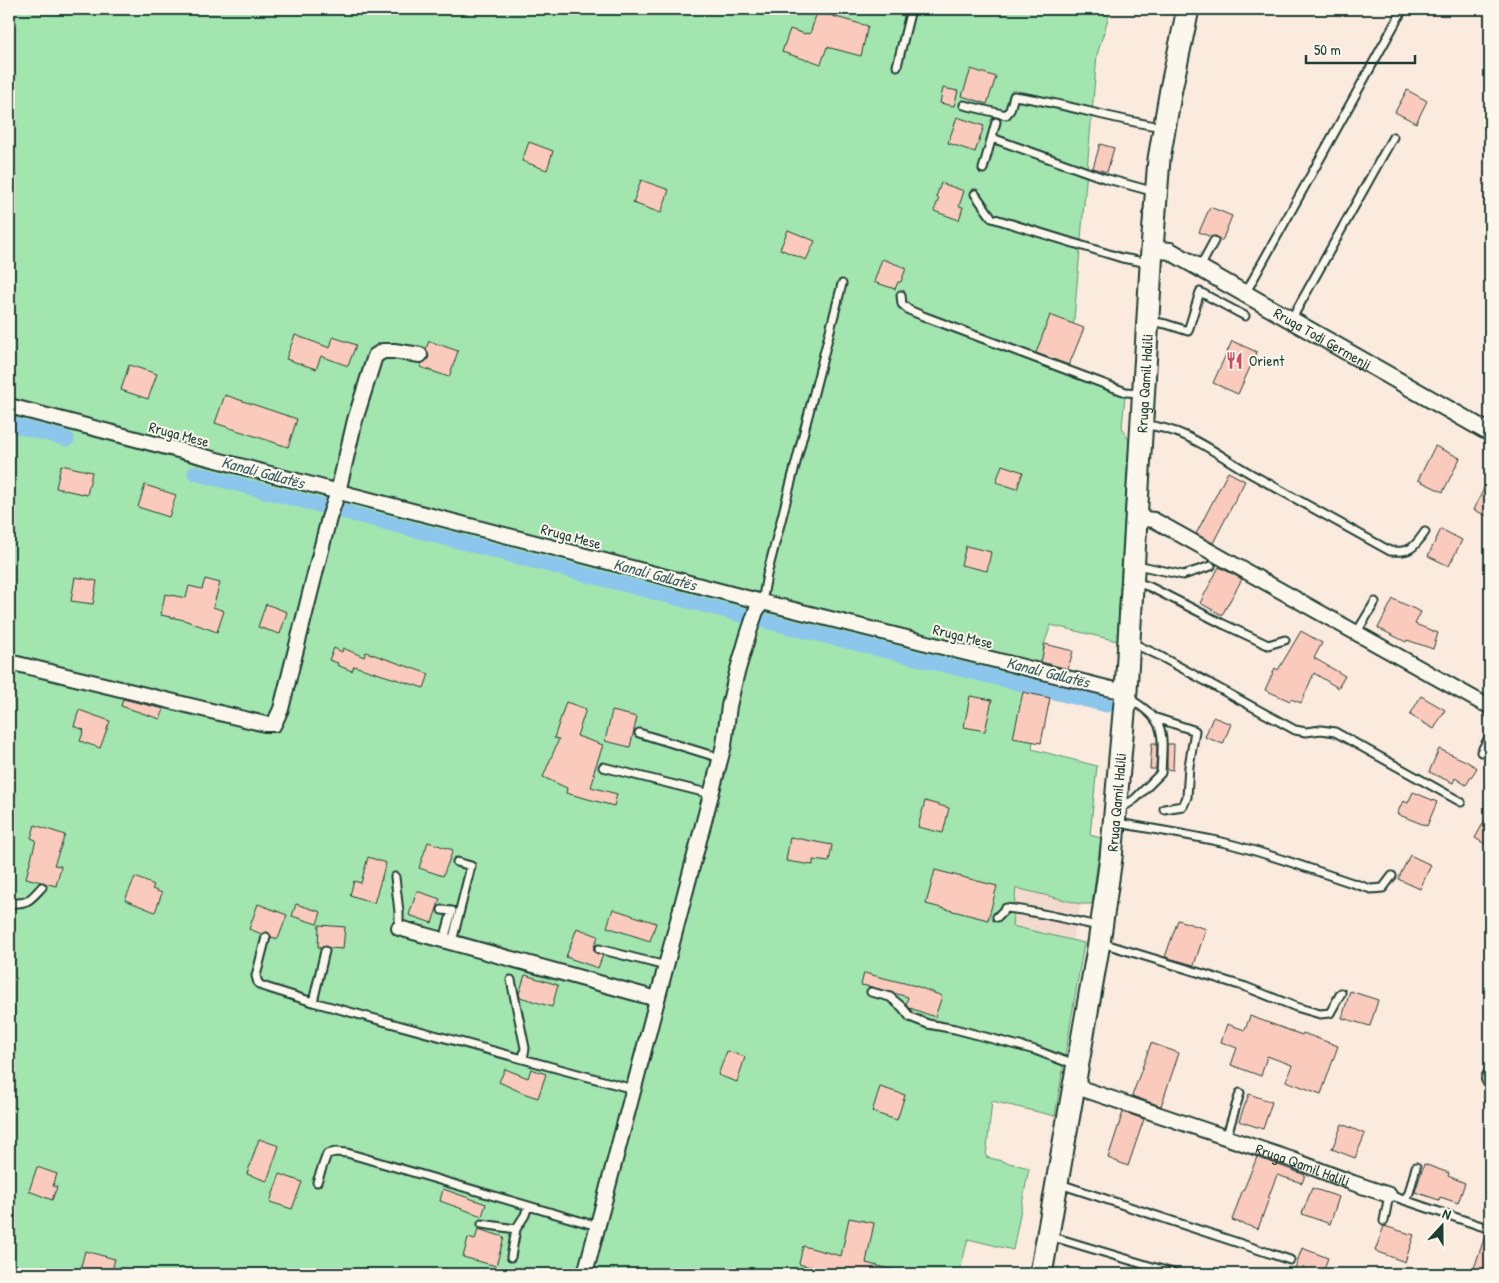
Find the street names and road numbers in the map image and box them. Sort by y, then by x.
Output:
street label: Rruga Todi Germenji [1270,302,1376,374]
street label: Rruga Qamil Halili [1131,333,1158,433]
street label: Rruga Mese [147,416,211,452]
street label: Rruga Mese [539,518,603,554]
street label: Rruga Mese [931,618,995,654]
street label: Rruga Qamil Halili [1101,752,1131,852]
street label: Rruga Qamil Halili [1253,1138,1353,1191]

